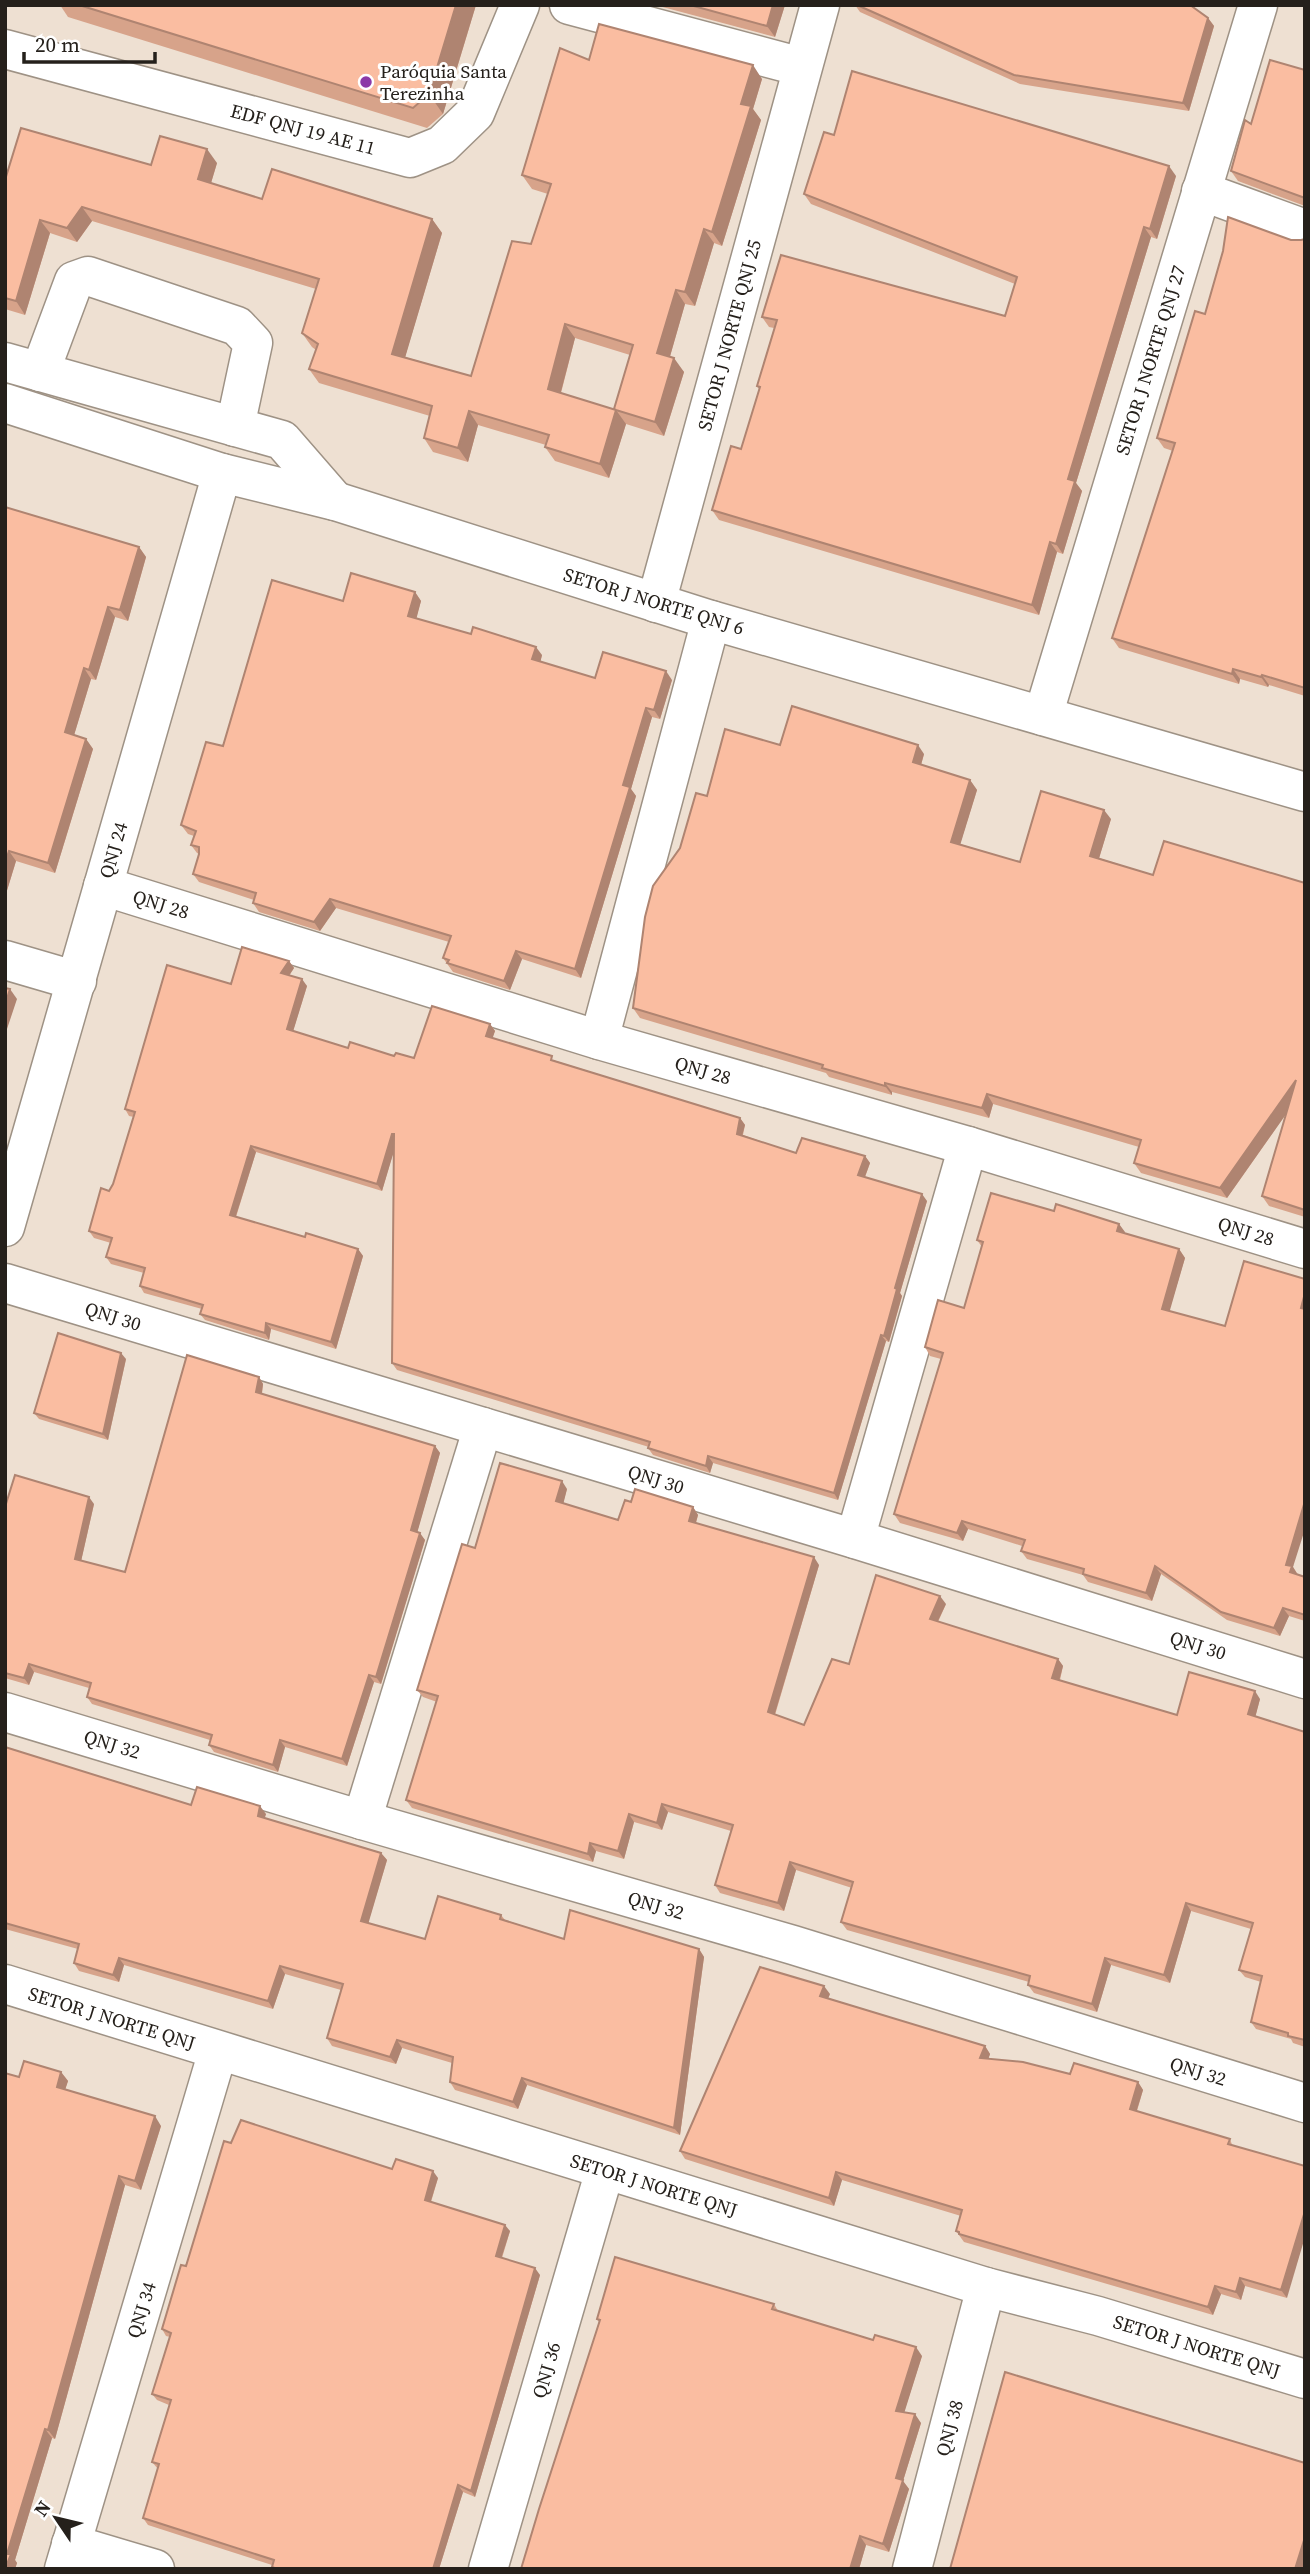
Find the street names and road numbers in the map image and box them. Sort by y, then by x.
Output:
street label: EDF QNJ 19 AE 11 [228,97,378,161]
street label: SETOR J NORTE QNJ 25 [691,237,767,433]
street label: SETOR J NORTE QNJ 27 [1109,262,1191,458]
street label: SETOR J NORTE QNJ 6 [561,561,747,641]
street label: QNJ 24 [93,818,134,881]
street label: QNJ 28 [130,883,192,925]
street label: QNJ 28 [672,1050,734,1090]
street label: QNJ 28 [1215,1210,1277,1252]
street label: QNJ 30 [82,1295,144,1337]
street label: QNJ 30 [625,1458,687,1500]
street label: QNJ 30 [1167,1624,1229,1666]
street label: QNJ 32 [81,1723,143,1765]
street label: QNJ 32 [625,1885,687,1925]
street label: SETOR J NORTE QNJ [25,1980,199,2056]
street label: QNJ 32 [1167,2050,1229,2092]
street label: SETOR J NORTE QNJ [567,2147,741,2223]
street label: QNJ 34 [120,2278,162,2341]
street label: SETOR J NORTE QNJ [1110,2308,1284,2384]
street label: QNJ 36 [526,2339,566,2401]
street label: QNJ 38 [929,2397,969,2459]

